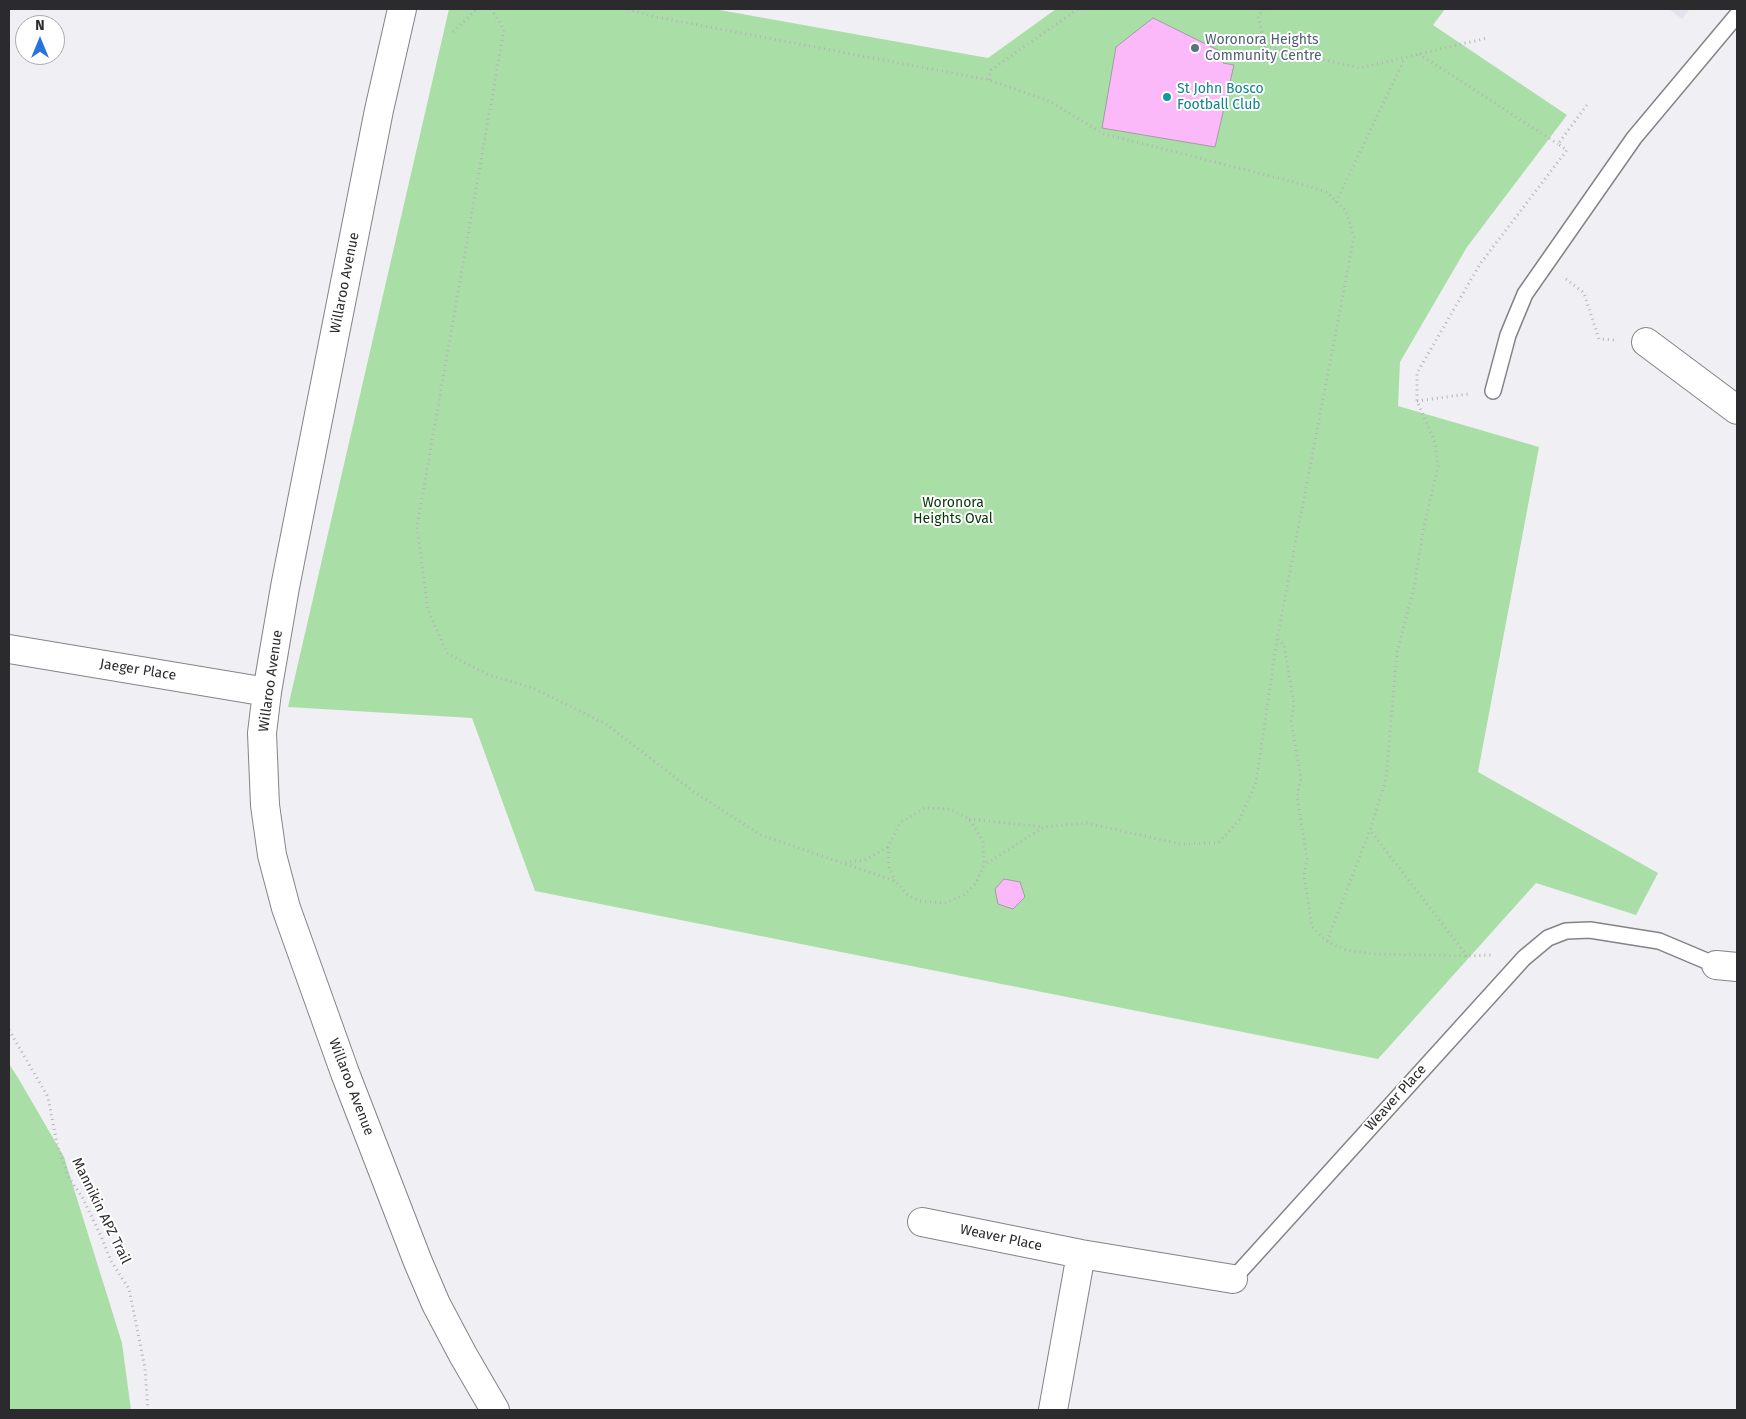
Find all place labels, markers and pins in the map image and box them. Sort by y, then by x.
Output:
place label: Woronora Heights Community Centre [1205,32,1322,64]
marker: Woronora Heights Community Centre [1189,42,1201,54]
place label: St John Bosco Football Club [1177,81,1264,114]
marker: St John Bosco Football Club [1161,91,1173,103]

